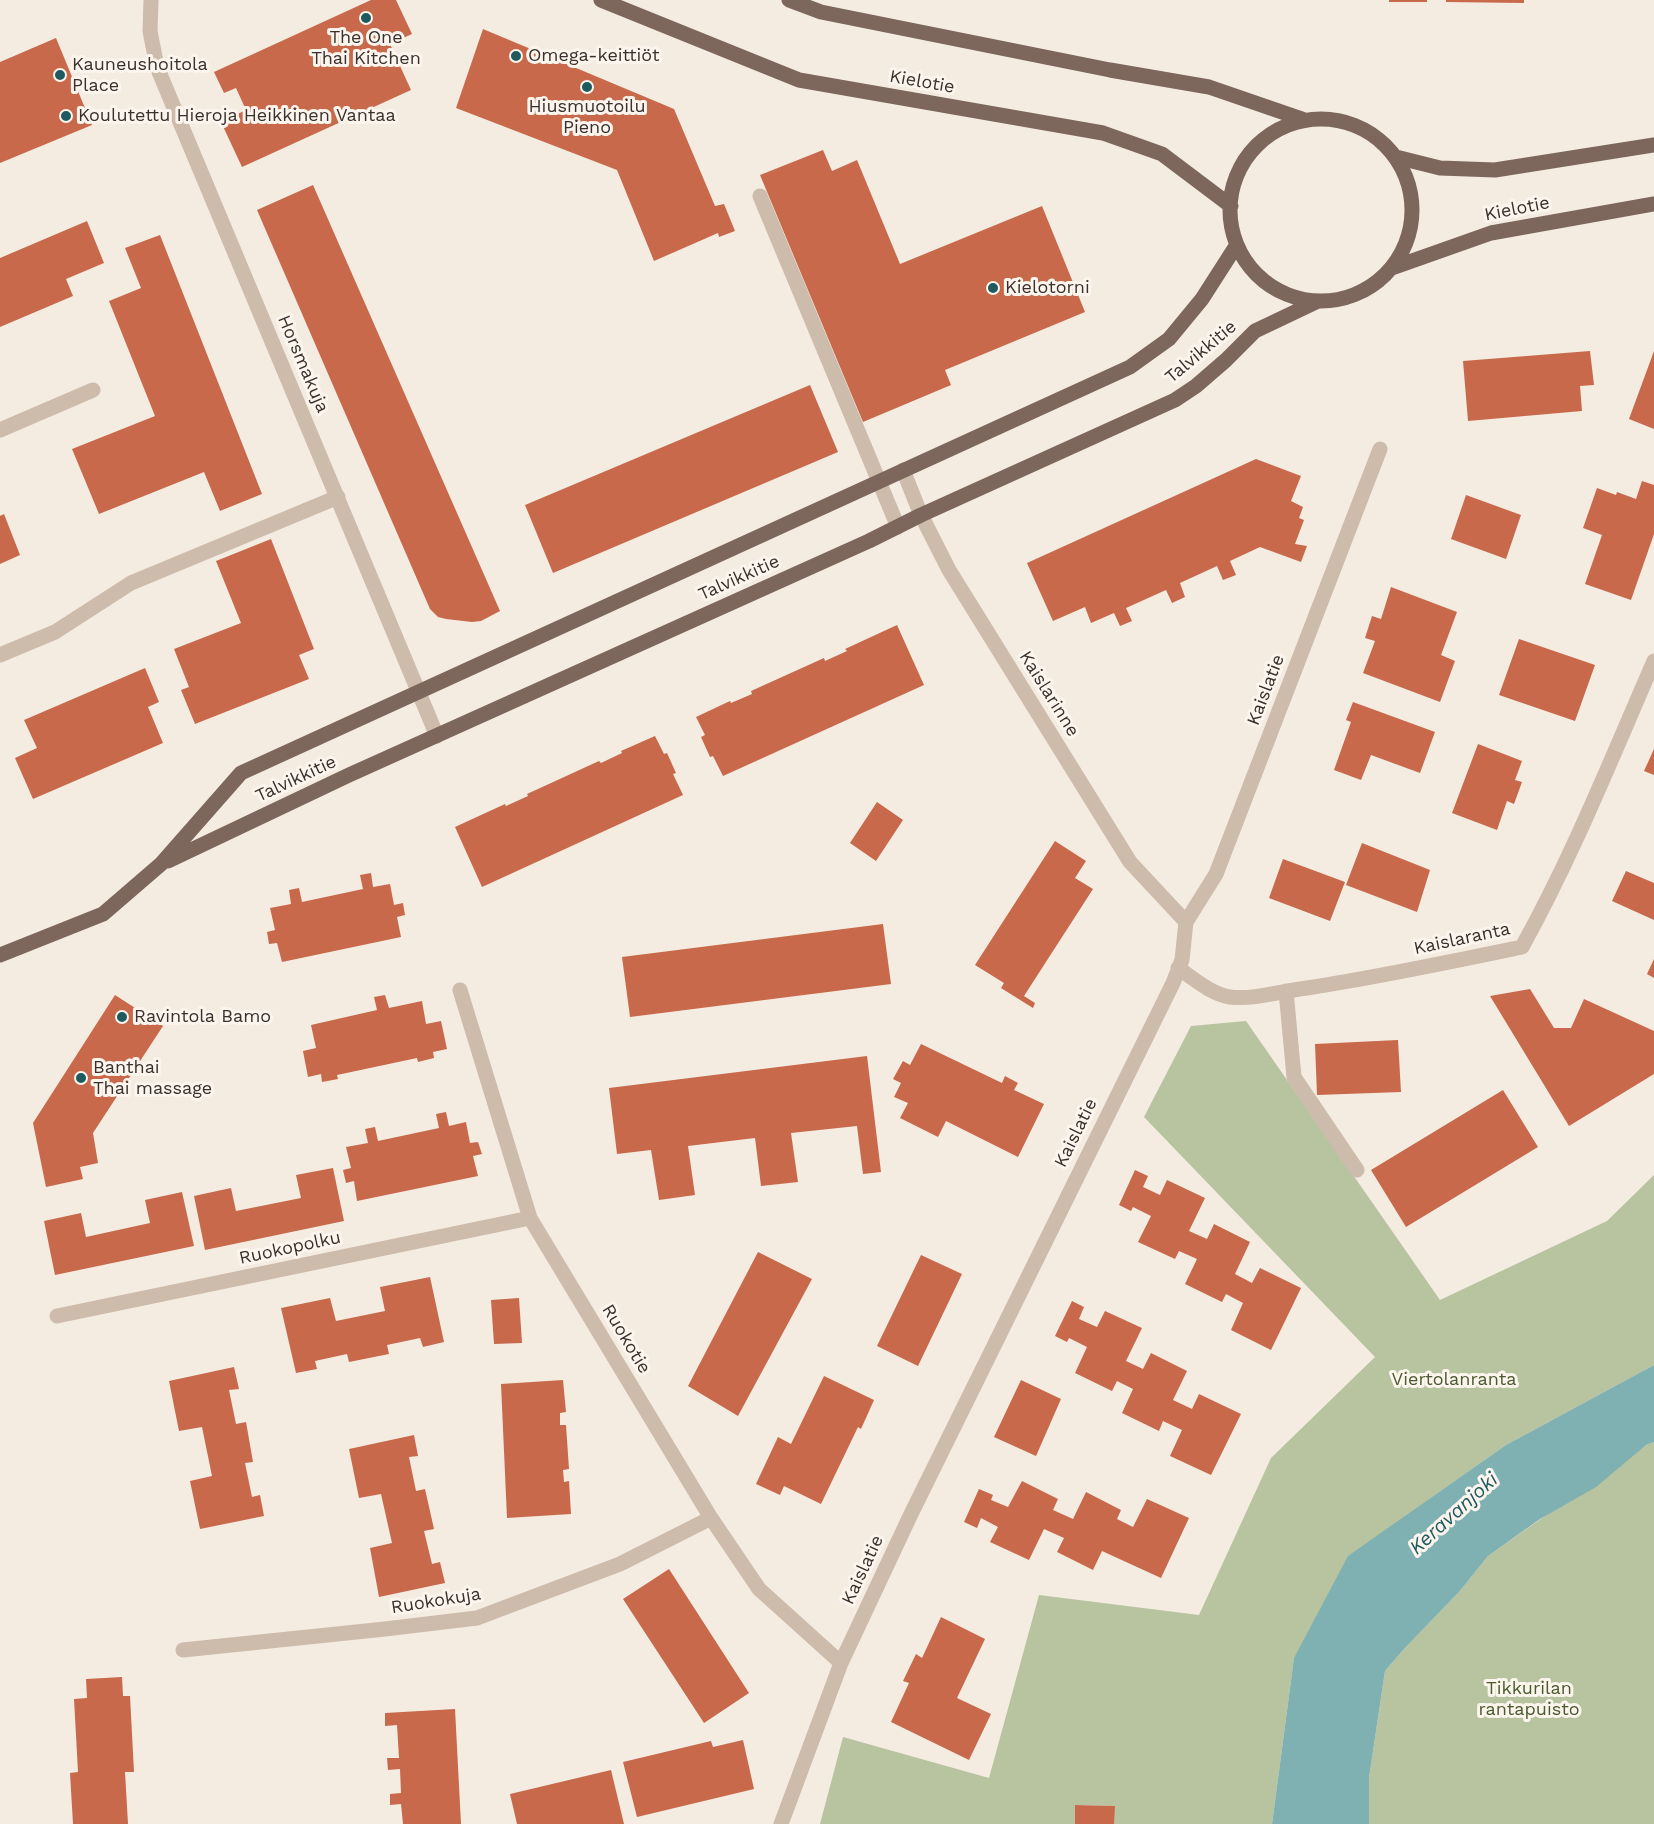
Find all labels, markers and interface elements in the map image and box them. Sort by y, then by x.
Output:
marker: The One Thai Kitchen [359,11,373,25]
place label: The One Thai Kitchen [311,27,421,70]
place label: Omega-keittiöt [528,45,660,67]
marker: Omega-keittiöt [509,49,523,63]
place label: Kauneushoitola Place [72,54,208,97]
street label: Kielotie [888,66,956,98]
marker: Kauneushoitola Place [53,68,67,82]
marker: Hiusmuotoilu Pieno [580,80,594,94]
place label: Hiusmuotoilu Pieno [528,96,646,138]
place label: Koulutettu Hieroja Heikkinen Vantaa [78,105,396,127]
marker: Koulutettu Hieroja Heikkinen Vantaa [59,109,73,123]
street label: Kielotie [1483,192,1551,226]
place label: Kielotorni [1005,277,1090,299]
marker: Kielotorni [986,281,1000,295]
street label: Horsmakuja [273,312,333,416]
street label: Talvikkitie [1161,316,1241,388]
street label: Talvikkitie [695,551,783,605]
street label: Kaislarinne [1014,647,1084,741]
street label: Kaislatie [1243,652,1289,728]
street label: Talvikkitie [252,751,340,807]
street label: Kaislaranta [1412,918,1512,960]
place label: Ravintola Bamo [134,1006,271,1028]
marker: Ravintola Bamo [115,1010,129,1024]
place label: Banthai Thai massage [93,1057,212,1100]
marker: Banthai Thai massage [74,1071,88,1085]
street label: Kaislatie [1050,1095,1102,1171]
street label: Ruokopolku [237,1227,343,1269]
street label: Ruokotie [597,1300,655,1378]
park label: Viertolanranta [1392,1369,1516,1391]
water label: Keravanjoki [1405,1468,1503,1560]
street label: Kaislatie [838,1532,888,1608]
street label: Ruokokuja [390,1583,482,1619]
park label: Tikkurilan rantapuisto [1478,1678,1580,1720]

